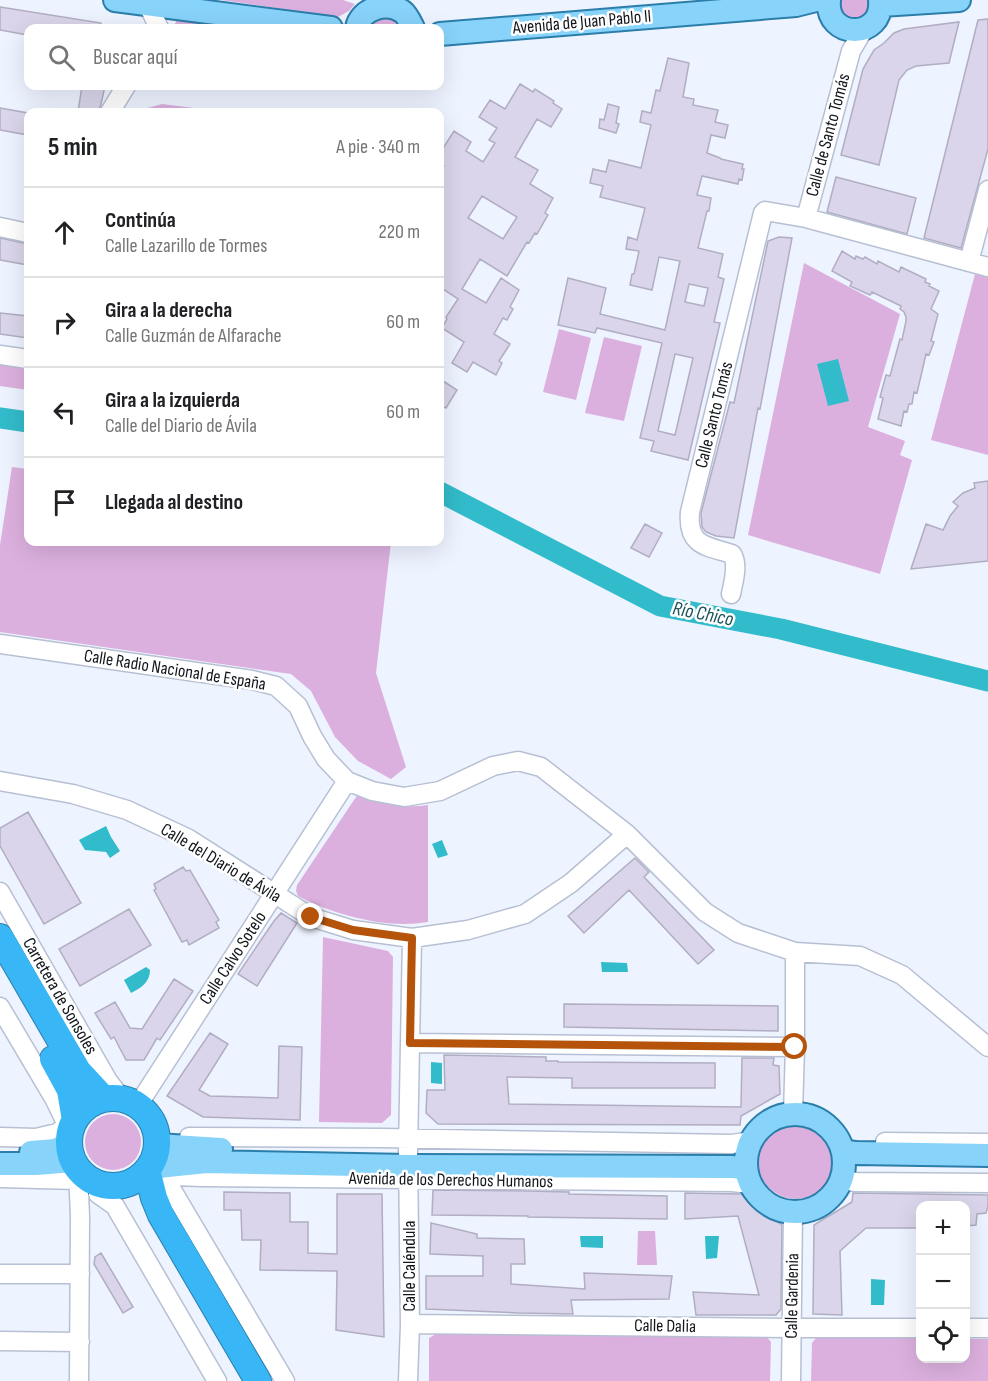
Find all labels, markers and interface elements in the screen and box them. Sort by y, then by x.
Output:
street label: Avenida de Juan Pablo II [511,5,652,39]
search box [24,24,444,90]
icon: search [45,41,78,74]
text: Buscar aquí [93,44,178,71]
street label: Calle de Santo Tomás [801,71,855,199]
text: 5 min [48,132,98,163]
text: A pie · 340 m [336,135,420,159]
text: Continúa [105,207,176,234]
icon: ahead [48,216,81,249]
text: 220 m [379,220,420,244]
text: Calle Lazarillo de Tormes [105,234,268,258]
text: Gira a la derecha [105,297,232,324]
icon: right [48,306,81,339]
text: 60 m [386,310,420,334]
text: Calle Guzmán de Alfarache [105,324,282,348]
street label: Calle Santo Tomás [691,360,737,470]
text: Gira a la izquierda [105,387,240,414]
icon: left [48,396,81,429]
text: 60 m [386,400,420,424]
text: Calle del Diario de Ávila [105,414,257,438]
icon: arrive [48,486,81,519]
text: Llegada al destino [105,489,243,516]
water label: Río Chico [671,596,735,632]
street label: Calle Radio Nacional de España [83,645,267,695]
street label: Calle del Diario de Ávila [157,819,285,907]
route end [297,903,323,929]
street label: Calle Calvo Sotelo [195,908,271,1008]
street label: Carretera de Sonsoles [18,934,102,1058]
route start [781,1033,807,1059]
street label: Avenida de los Derechos Humanos [348,1168,553,1192]
map controls [916,1201,970,1363]
button: + [916,1201,970,1255]
street label: Calle Caléndula [399,1220,420,1312]
street label: Calle Gardenia [781,1253,803,1339]
button: − [916,1255,970,1309]
button: locate [916,1309,970,1363]
street label: Calle Dalia [634,1315,696,1337]

